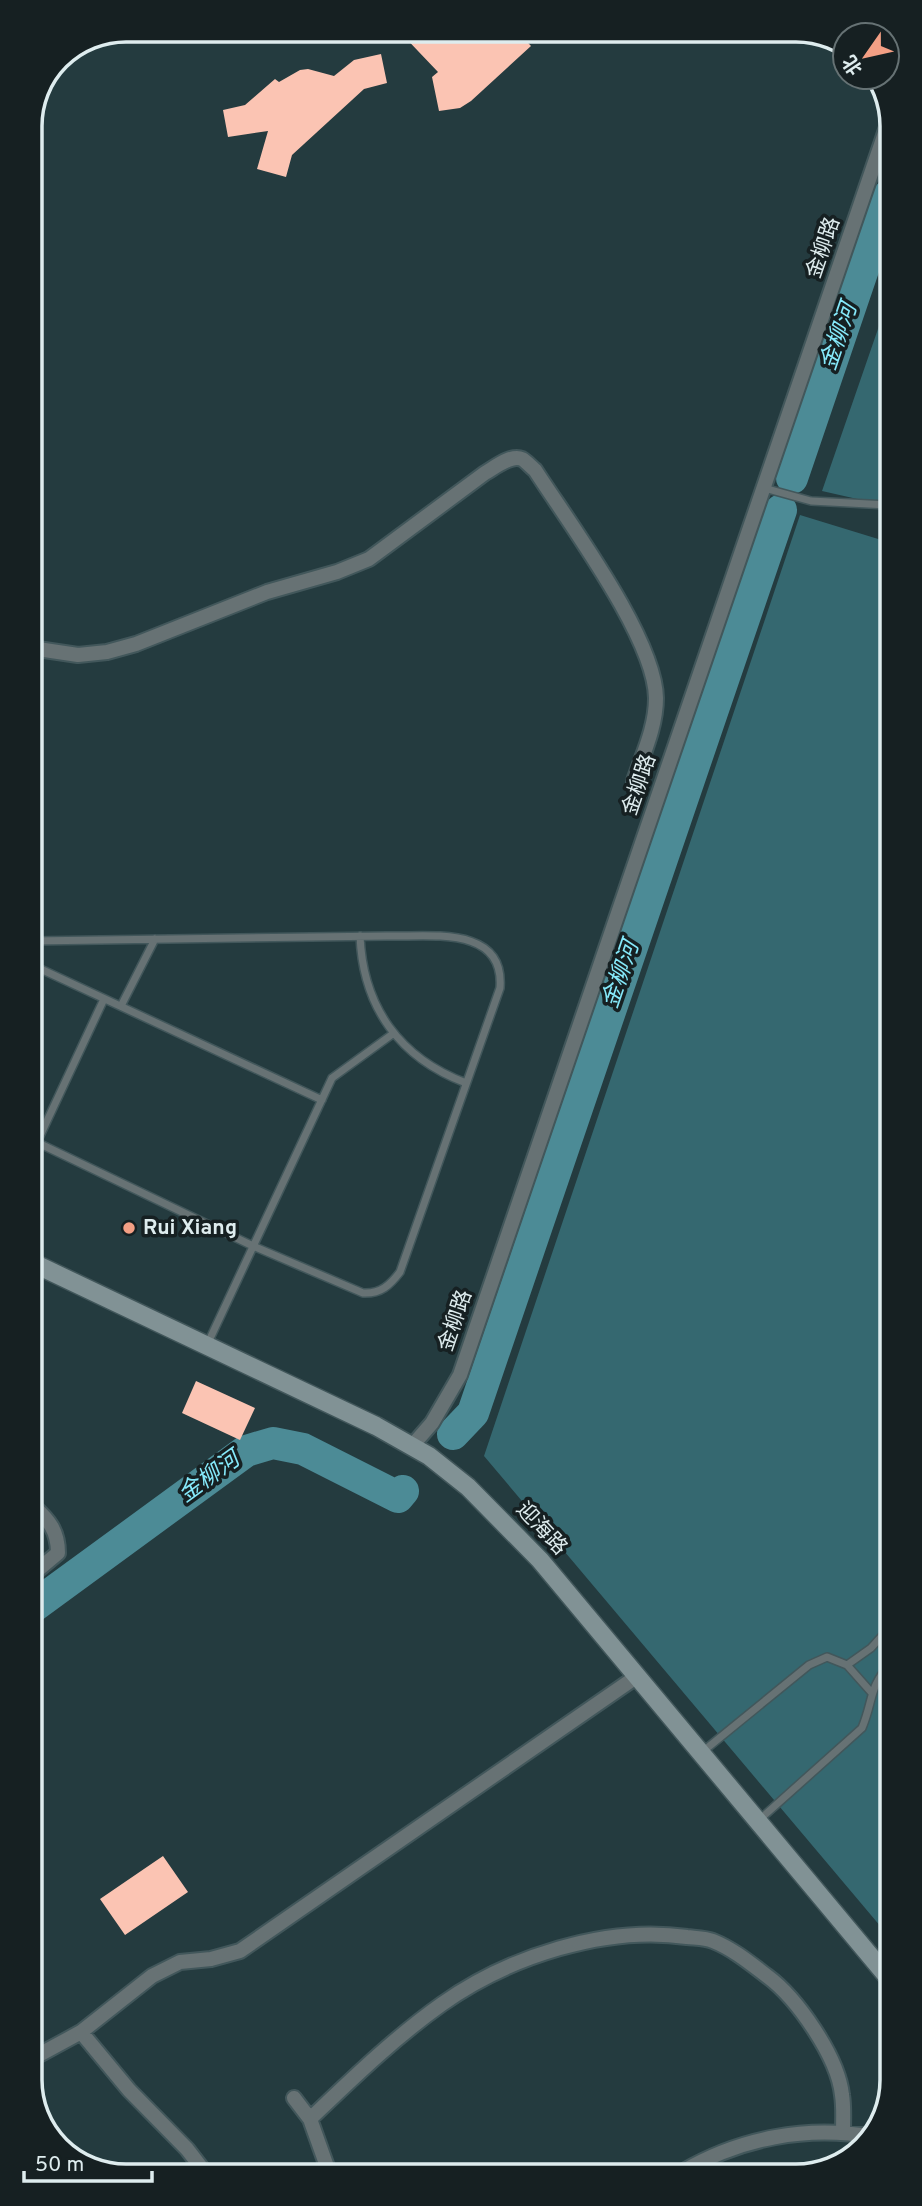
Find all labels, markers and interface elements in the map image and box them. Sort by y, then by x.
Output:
north arrow [831,21,901,91]
text: 北 [838,50,869,79]
street label: 金柳路 [801,214,847,282]
water label: 金柳河 [815,296,866,374]
street label: 金柳路 [617,751,663,819]
water label: 金柳河 [597,934,648,1012]
place label: Rui Xiang [143,1215,237,1242]
marker: Rui Xiang [121,1220,137,1236]
street label: 金柳路 [433,1287,479,1355]
water label: 金柳河 [174,1444,250,1510]
street label: 迎海路 [510,1497,572,1561]
scale bar [24,2140,152,2184]
text: 50 m [35,2152,84,2179]

